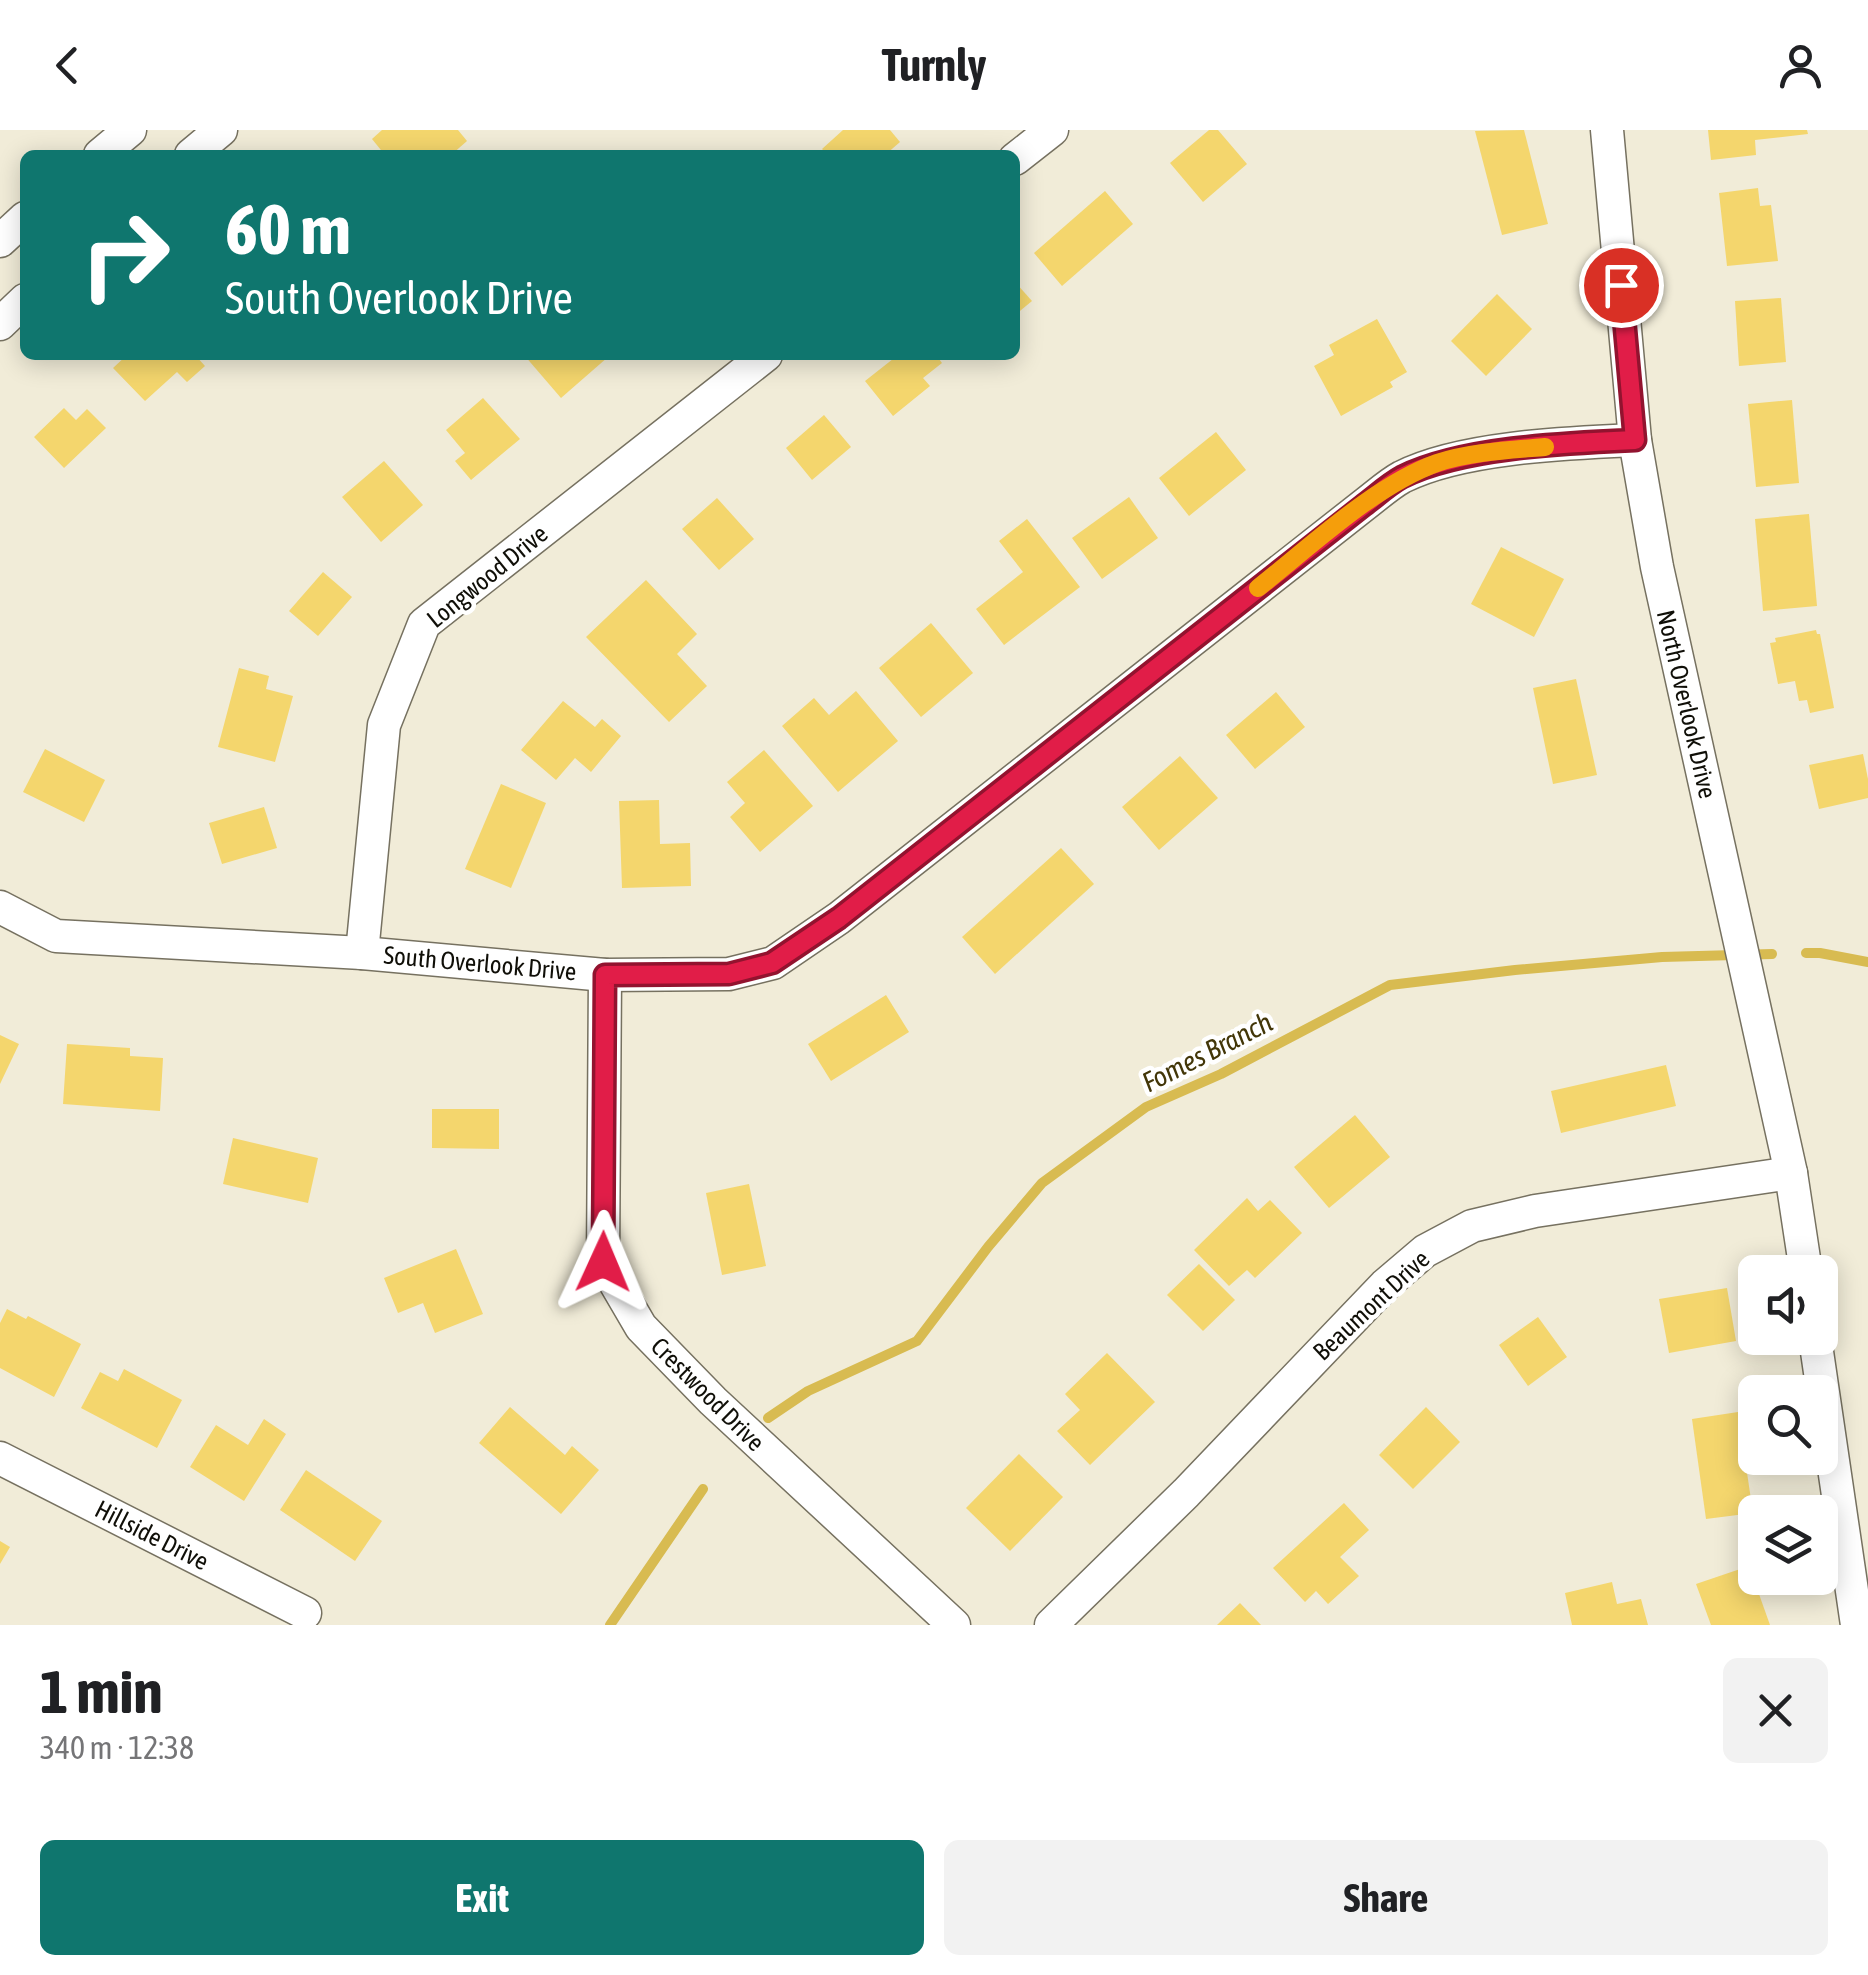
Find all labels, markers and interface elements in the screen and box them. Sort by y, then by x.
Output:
icon: back [40,38,95,93]
icon: person [1773,38,1828,93]
text: Turnly [882,39,986,91]
text: 60 m [225,189,351,269]
icon: right [60,190,190,320]
pin [1579,243,1664,328]
icon: arrive [1594,258,1649,313]
text: South Overlook Drive [225,272,573,324]
street label: Longwood Drive [421,519,553,633]
street label: North Overlook Drive [1652,607,1722,801]
street label: South Overlook Drive [383,941,577,985]
water label: Fomes Branch [1137,1005,1278,1098]
position arrow [551,1210,655,1314]
street label: Beaumont Drive [1307,1244,1435,1366]
map controls [1738,1255,1838,1595]
button: sound [1738,1255,1838,1355]
street label: Crestwood Drive [646,1332,770,1456]
button: search [1738,1375,1838,1475]
street label: Hillside Drive [91,1495,213,1575]
button: layers [1738,1495,1838,1595]
text: 1 min [40,1657,163,1726]
button: close [1723,1658,1828,1763]
text: 340 m · 12:38 [40,1729,194,1766]
button: Exit [40,1840,924,1955]
button: Share [944,1840,1828,1955]

